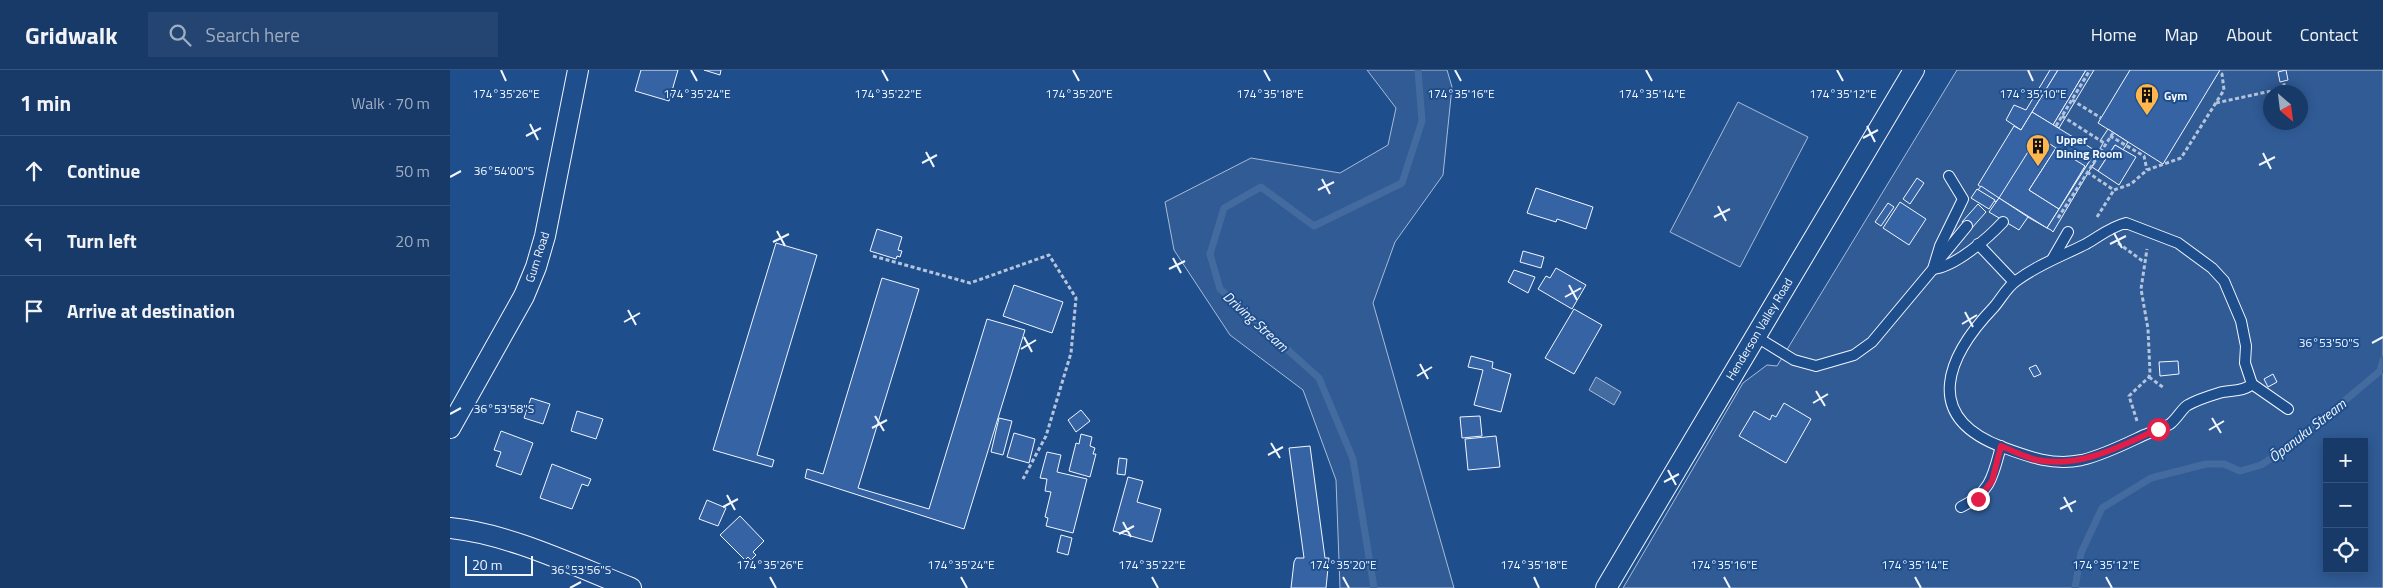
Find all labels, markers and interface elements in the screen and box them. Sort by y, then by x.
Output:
search box [148,12,498,57]
text: Gridwalk [25,17,118,53]
text: Search here [206,20,300,49]
icon: search [166,21,194,49]
text: Home [2091,21,2137,48]
text: Map [2165,21,2198,48]
text: About [2226,21,2272,48]
text: Contact [2300,21,2358,48]
building icon: Gym [2134,82,2160,116]
text: 174°35'26"E [472,84,540,103]
text: 174°35'24"E [663,84,731,103]
text: 174°35'22"E [854,84,922,103]
text: 174°35'20"E [1045,84,1113,103]
text: 174°35'18"E [1236,84,1304,103]
text: 174°35'16"E [1427,84,1495,103]
text: 174°35'14"E [1618,84,1686,103]
text: 174°35'12"E [1809,84,1877,103]
text: 174°35'10"E [1999,84,2067,103]
north arrow [2263,85,2308,130]
place label: Gym [2164,86,2187,105]
text: 1 min [20,87,71,119]
text: Walk · 70 m [351,91,430,115]
place label: Upper Dining Room [2056,130,2122,163]
building icon: Upper Dining Room [2025,133,2051,167]
text: Continue [67,156,140,185]
icon: ahead [20,157,48,185]
text: 50 m [395,159,430,183]
text: 36°54'00"S [474,161,534,180]
text: Turn left [67,226,137,255]
icon: left [20,227,48,255]
text: 20 m [395,229,430,253]
street label: Gum Road [520,229,554,285]
street label: Henderson Valley Road [1721,274,1797,384]
water label: Driving Stream [1219,286,1294,357]
text: Arrive at destination [67,296,235,325]
icon: arrive [20,297,48,325]
text: 36°53'50"S [2299,333,2359,352]
water label: Ōpanuku Stream [2264,392,2351,467]
text: 36°53'58"S [474,399,534,418]
route start [2147,418,2170,441]
map controls [2323,438,2368,573]
button: + [2323,438,2368,483]
button: − [2323,483,2368,528]
route end [1967,488,1990,511]
button: locate [2323,528,2368,573]
scale bar [465,553,532,576]
text: 20 m [472,554,502,575]
text: 174°35'26"E [736,555,804,574]
text: 174°35'24"E [927,555,995,574]
text: 174°35'22"E [1118,555,1186,574]
text: 174°35'20"E [1309,555,1377,574]
text: 174°35'18"E [1500,555,1568,574]
text: 174°35'16"E [1690,555,1758,574]
text: 174°35'14"E [1881,555,1949,574]
text: 174°35'12"E [2072,555,2140,574]
text: 36°53'56"S [551,560,611,579]

